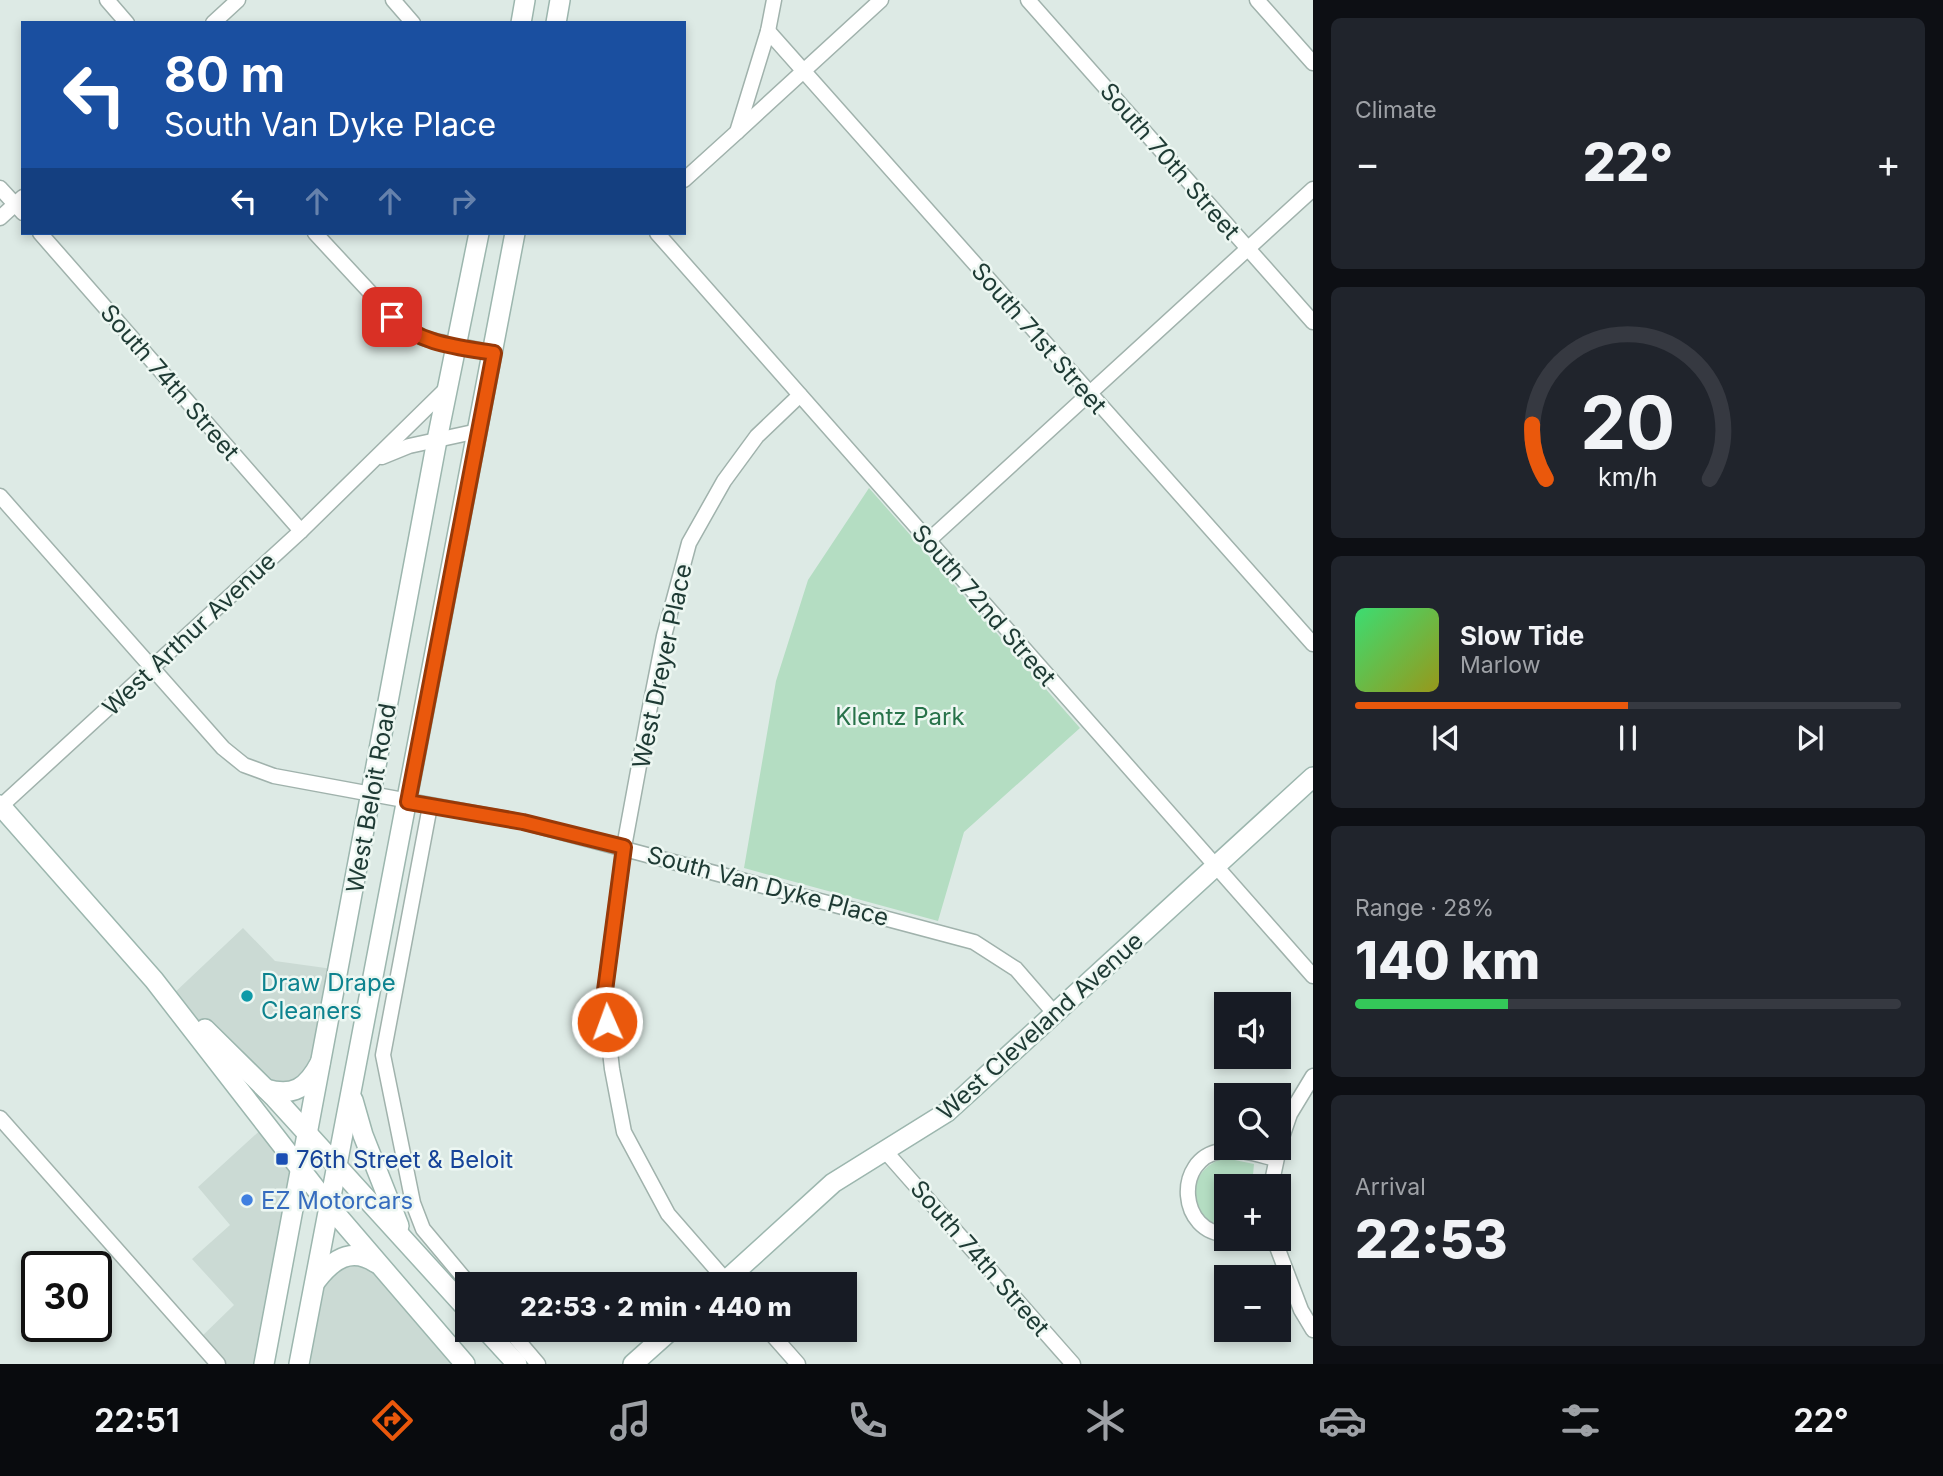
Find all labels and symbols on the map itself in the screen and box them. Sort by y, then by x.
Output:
street label: South 70th Street [1094,77,1246,245]
street label: South 71st Street [965,256,1113,420]
pin [362,287,422,347]
street label: South 74th Street [94,298,246,466]
street label: South 72nd Street [906,518,1062,692]
street label: West Arthur Avenue [96,546,282,722]
street label: West Dreyer Place [626,561,698,771]
street label: West Beloit Road [340,701,402,895]
park label: Klentz Park [835,702,965,731]
street label: South Van Dyke Place [644,840,892,932]
street label: West Cleveland Avenue [931,926,1149,1126]
place label: Draw Drape Cleaners [261,968,396,1025]
position arrow [570,985,644,1059]
marker: Draw Drape Cleaners [239,988,255,1004]
place label: 76th Street & Beloit [296,1145,513,1174]
marker: 76th Street & Beloit [274,1151,290,1167]
street label: South 74th Street [904,1174,1056,1342]
place label: EZ Motorcars [261,1186,413,1215]
marker: EZ Motorcars [239,1192,255,1208]
speed limit sign: 30 [21,1251,112,1342]

